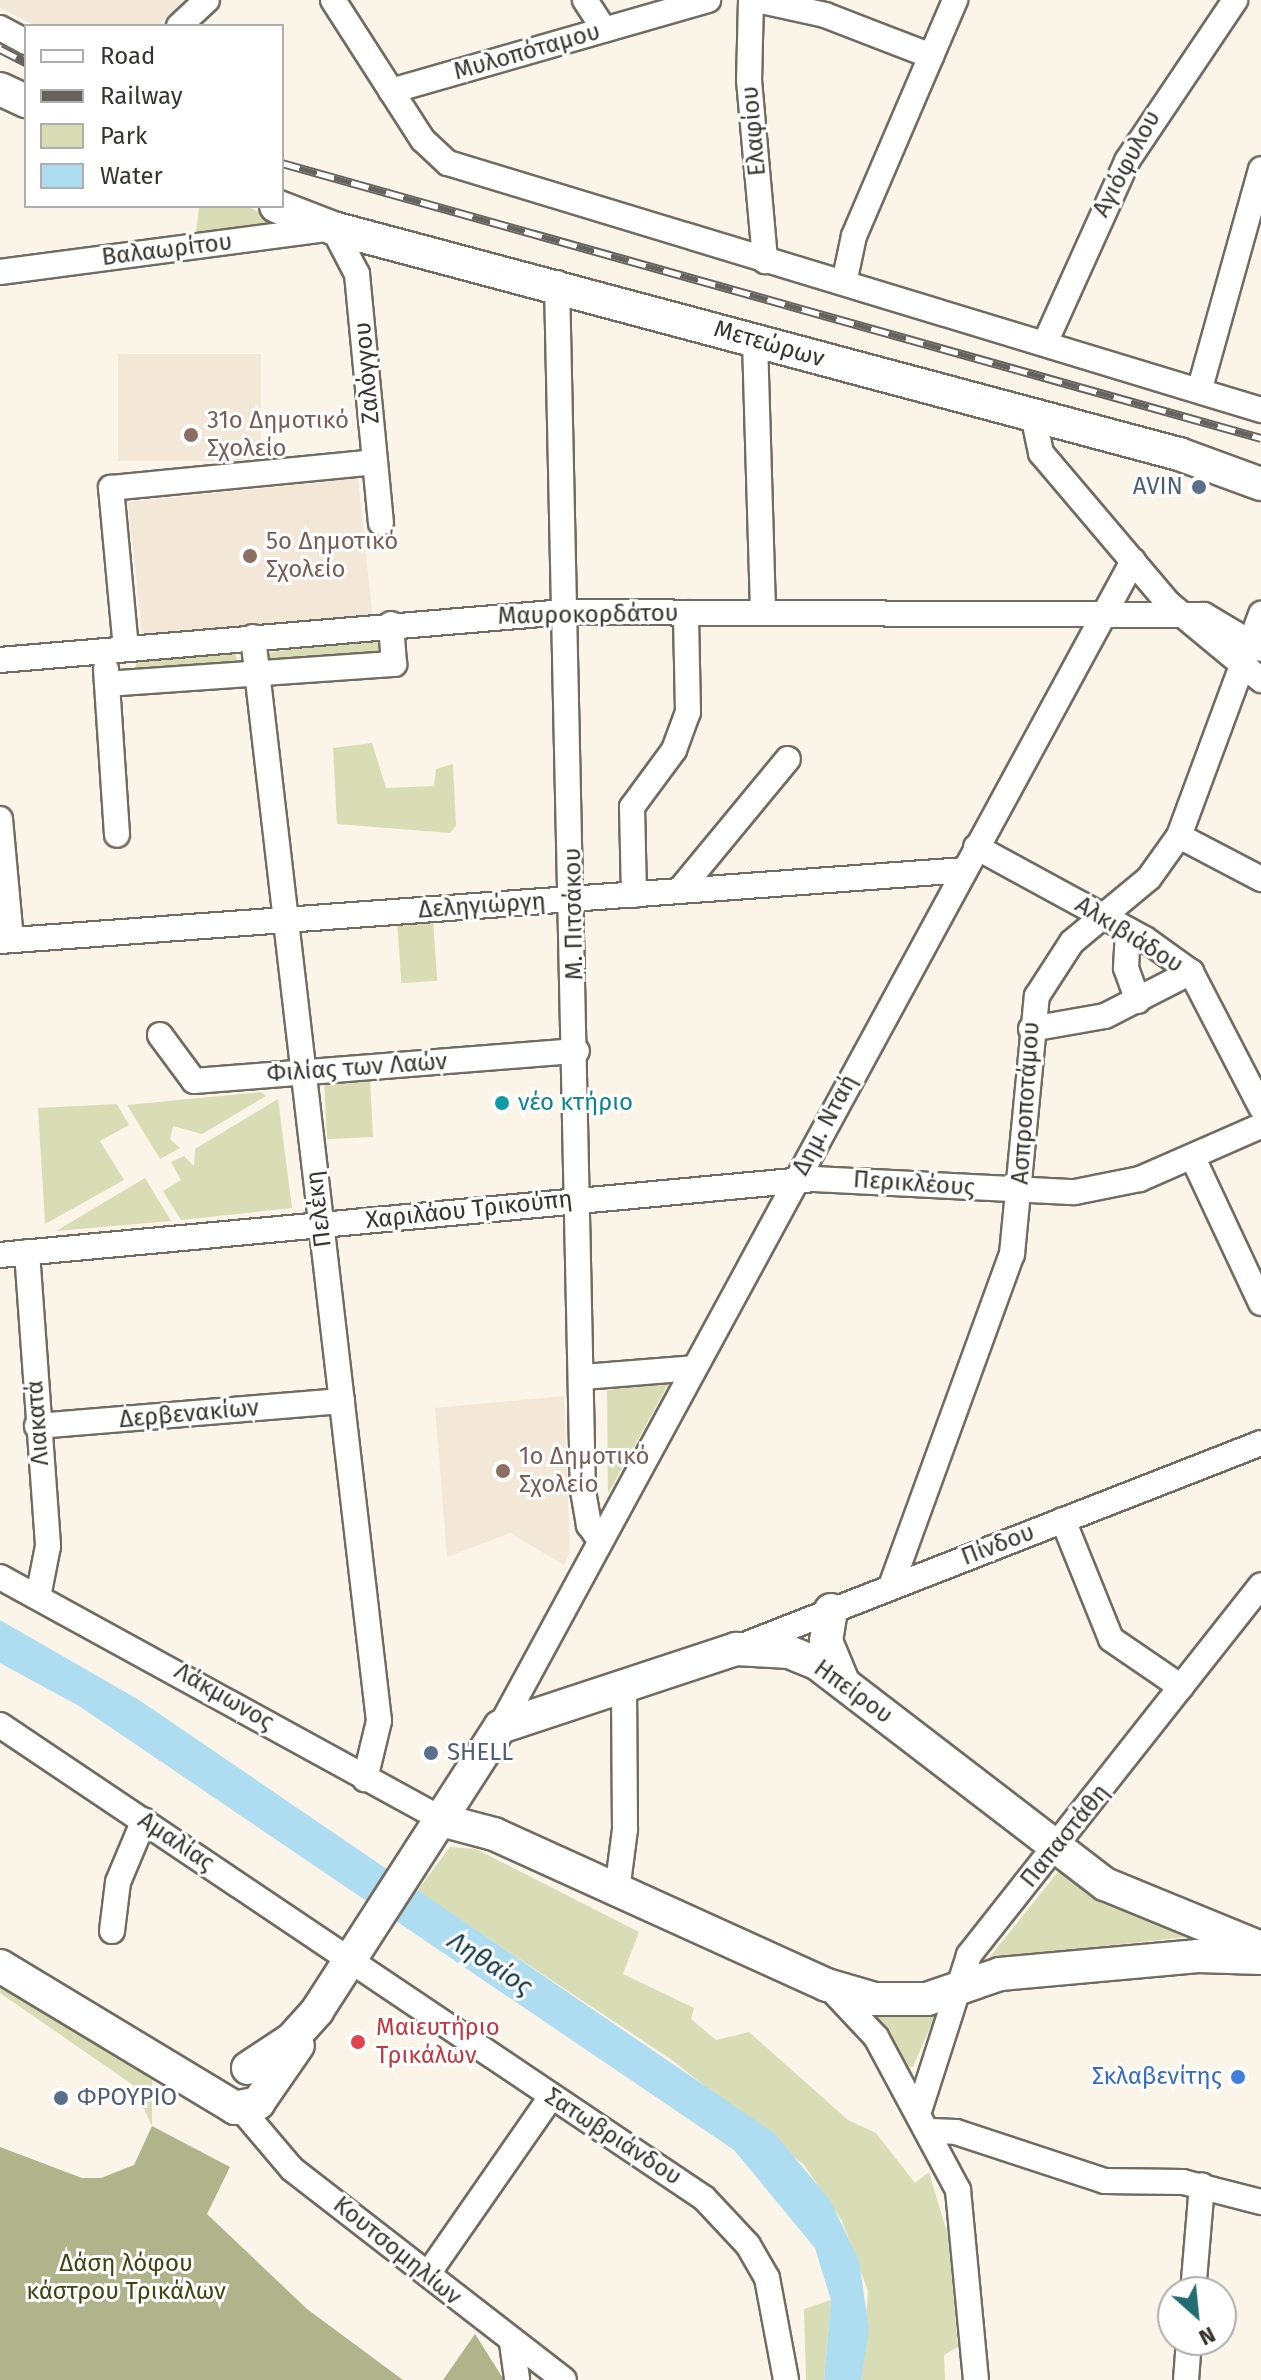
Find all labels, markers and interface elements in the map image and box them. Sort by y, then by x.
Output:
street label: Μυλοπόταμου [451,17,603,87]
legend [24,24,284,208]
text: Road [100,42,155,70]
text: Railway [100,82,183,110]
street label: Ελαφίου [736,85,772,177]
street label: Αγιόφυλου [1087,106,1167,222]
text: Park [100,122,147,150]
text: Water [100,162,163,190]
street label: Βαλαωρίτου [100,228,234,272]
street label: Μετεώρων [710,315,828,373]
street label: Ζαλόγγου [348,321,386,425]
place label: 31ο Δημοτικό Σχολείο [207,407,349,463]
marker: 31ο Δημοτικό Σχολείο [182,426,200,444]
place label: AVIN [1133,473,1183,501]
marker: AVIN [1190,478,1208,496]
place label: 5ο Δημοτικό Σχολείο [266,528,398,584]
marker: 5ο Δημοτικό Σχολείο [241,547,259,565]
street label: Μαυροκορδάτου [497,599,679,631]
street label: Μ. Πιτσάκου [558,848,590,980]
street label: Δεληγιώργη [417,887,547,925]
street label: Αλκιβιάδου [1070,891,1188,979]
street label: Ασπροποτάμου [1006,1021,1046,1185]
street label: Φιλίας των Λαών [266,1047,448,1089]
street label: Δημ. Νταή [787,1070,863,1180]
place label: νέο κτήριο [518,1089,633,1117]
marker: νέο κτήριο [493,1094,511,1112]
street label: Περικλέους [852,1165,976,1203]
street label: Πελέκη [300,1169,338,1249]
street label: Χαριλάου Τρικούπη [364,1185,574,1235]
street label: Λιακατά [21,1379,55,1467]
street label: Δερβενακίων [118,1394,260,1434]
place label: 1ο Δημοτικό Σχολείο [519,1443,650,1499]
marker: 1ο Δημοτικό Σχολείο [494,1462,512,1480]
street label: Πίνδου [957,1518,1039,1572]
street label: Ηπείρου [808,1654,898,1730]
street label: Λάκμωνος [169,1657,279,1737]
place label: SHELL [447,1739,513,1767]
marker: SHELL [422,1744,440,1762]
street label: Παπαστάθη [1015,1778,1115,1894]
street label: Αμαλίας [132,1806,220,1878]
water label: Ληθαίος [442,1925,538,2003]
place label: Μαιευτήριο Τρικάλων [376,2014,500,2070]
marker: Μαιευτήριο Τρικάλων [347,2031,369,2053]
place label: Σκλαβενίτης [1092,2063,1222,2091]
marker: Σκλαβενίτης [1229,2068,1247,2086]
street label: Σατωβριάνδου [539,2082,687,2192]
place label: ΦΡΟΥΡΙΟ [77,2084,177,2112]
marker: ΦΡΟΥΡΙΟ [52,2089,70,2107]
street label: Κουτσομηλίων [327,2191,467,2311]
park label: Δάση λόφου κάστρου Τρικάλων [26,2250,226,2306]
north arrow [1157,2276,1237,2356]
text: N [1195,2321,1220,2351]

